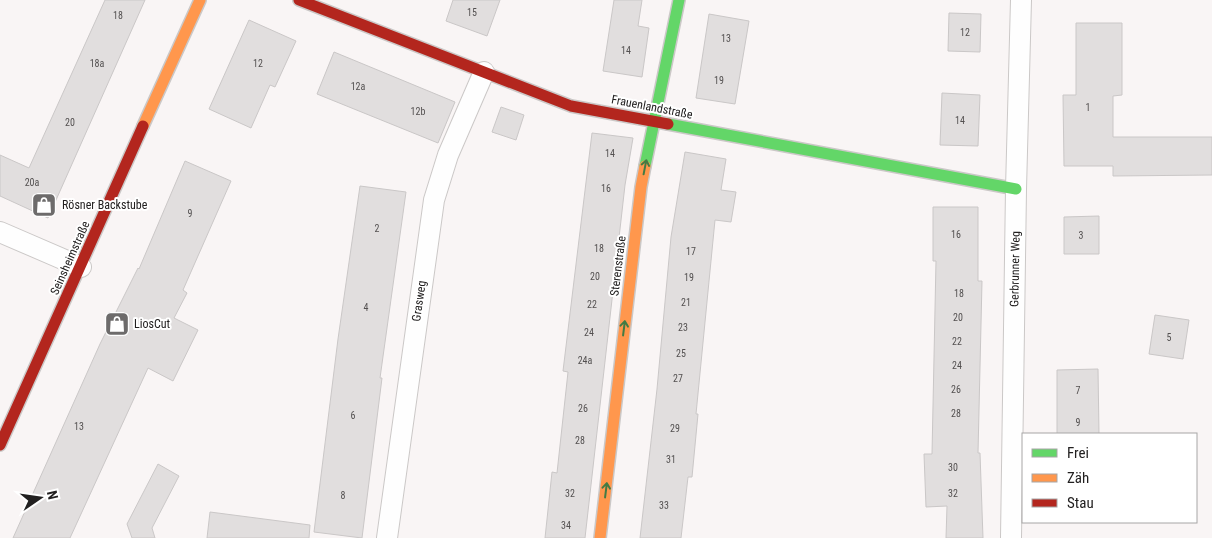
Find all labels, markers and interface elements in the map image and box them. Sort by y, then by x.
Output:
house number: 15 [467,7,477,18]
house number: 18 [113,10,123,21]
house number: 12 [960,27,970,38]
house number: 13 [721,33,731,44]
house number: 14 [621,45,631,56]
house number: 18a [90,58,105,69]
house number: 12 [253,58,263,69]
house number: 19 [714,75,724,86]
house number: 12a [351,81,366,92]
street label: Frauenlandstraße [610,92,694,122]
house number: 1 [1086,102,1090,113]
house number: 12b [411,106,425,117]
house number: 14 [955,115,965,126]
house number: 20 [65,117,75,128]
house number: 14 [605,148,615,159]
one-way arrow [641,159,650,175]
house number: 20a [25,177,40,188]
house number: 16 [601,183,611,194]
shop icon: Rösner Backstube [31,192,57,218]
place label: Rösner Backstube [62,198,148,212]
house number: 9 [188,208,193,219]
street label: Seinsheimstraße [48,219,93,297]
house number: 2 [375,223,380,234]
house number: 16 [951,229,961,240]
house number: 3 [1079,230,1084,241]
street label: Gerbrunner Weg [1007,231,1023,307]
street label: Sterenstraße [607,235,629,297]
house number: 18 [594,243,604,254]
house number: 17 [686,246,696,257]
house number: 20 [590,271,600,282]
house number: 19 [684,272,694,283]
street label: Grasweg [409,280,429,322]
house number: 18 [954,288,964,299]
house number: 21 [681,297,691,308]
house number: 22 [587,299,597,310]
house number: 4 [364,302,369,313]
shop icon: LiosCut [104,311,130,337]
house number: 20 [953,312,963,323]
place label: LiosCut [134,317,171,331]
one-way arrow [619,320,629,336]
house number: 23 [678,322,688,333]
house number: 24 [584,327,594,338]
house number: 5 [1167,332,1172,343]
house number: 22 [952,336,962,347]
house number: 25 [676,348,686,359]
house number: 24a [578,355,593,366]
house number: 24 [952,360,962,371]
house number: 27 [673,373,683,384]
house number: 26 [951,384,961,395]
house number: 7 [1076,385,1081,396]
house number: 26 [578,403,588,414]
house number: 28 [951,408,961,419]
house number: 6 [351,410,356,421]
house number: 9 [1076,417,1081,428]
house number: 13 [74,421,84,432]
house number: 29 [670,423,680,434]
legend [1022,433,1197,523]
house number: 28 [575,435,585,446]
text: Frei [1067,444,1089,462]
house number: 31 [666,454,676,465]
house number: 30 [948,462,958,473]
text: Zäh [1067,469,1089,487]
north arrow [15,473,65,523]
one-way arrow [601,482,611,498]
house number: 32 [565,488,575,499]
house number: 32 [948,488,958,499]
text: N [44,489,61,501]
house number: 8 [341,490,346,501]
text: Stau [1067,494,1094,512]
house number: 33 [659,500,669,511]
house number: 34 [561,520,571,531]

